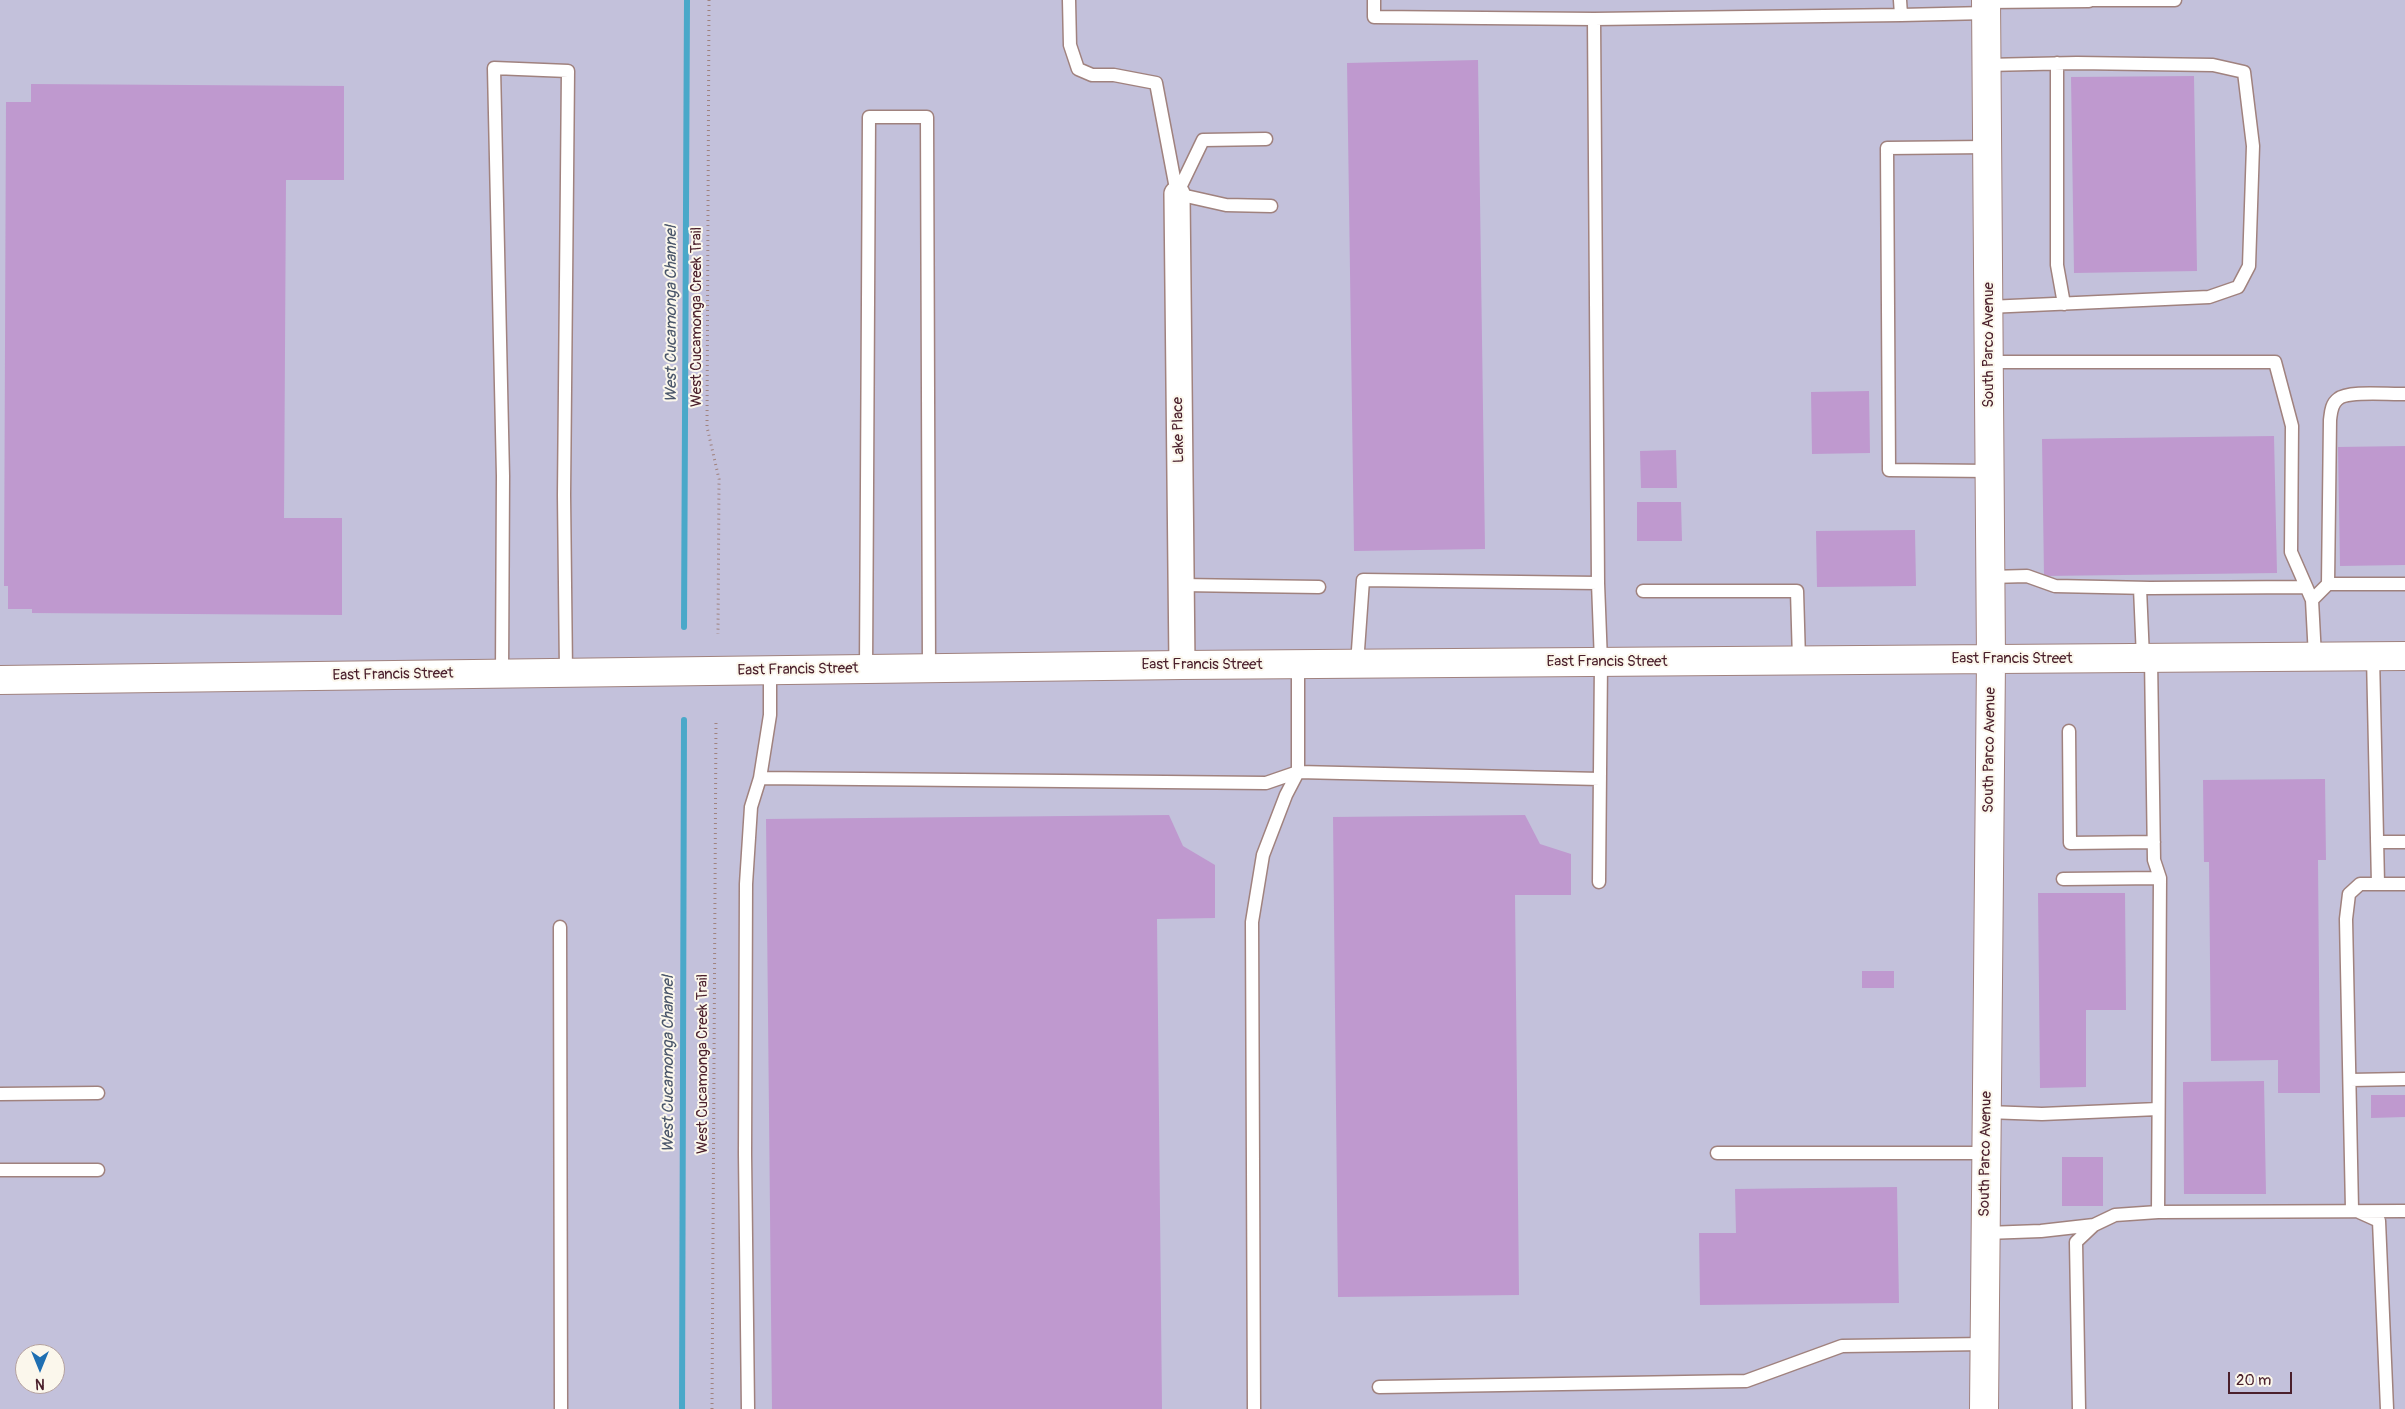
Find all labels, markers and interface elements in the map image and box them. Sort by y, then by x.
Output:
water label: West Cucamonga Channel [662,226,682,402]
street label: West Cucamonga Creek Trail [688,227,706,407]
street label: South Parco Avenue [1980,282,1998,408]
street label: Lake Place [1169,397,1189,463]
street label: East Francis Street [1951,650,2073,668]
street label: East Francis Street [1546,653,1668,671]
street label: East Francis Street [1141,656,1263,674]
street label: East Francis Street [737,660,859,680]
street label: East Francis Street [332,665,454,685]
street label: South Parco Avenue [1980,687,2000,813]
street label: West Cucamonga Creek Trail [694,974,712,1154]
water label: West Cucamonga Channel [659,976,679,1152]
street label: South Parco Avenue [1976,1091,1996,1217]
north arrow [15,1344,65,1394]
scale bar [2230,1362,2294,1394]
text: 20 m [2236,1371,2271,1390]
text: N [35,1375,45,1392]

